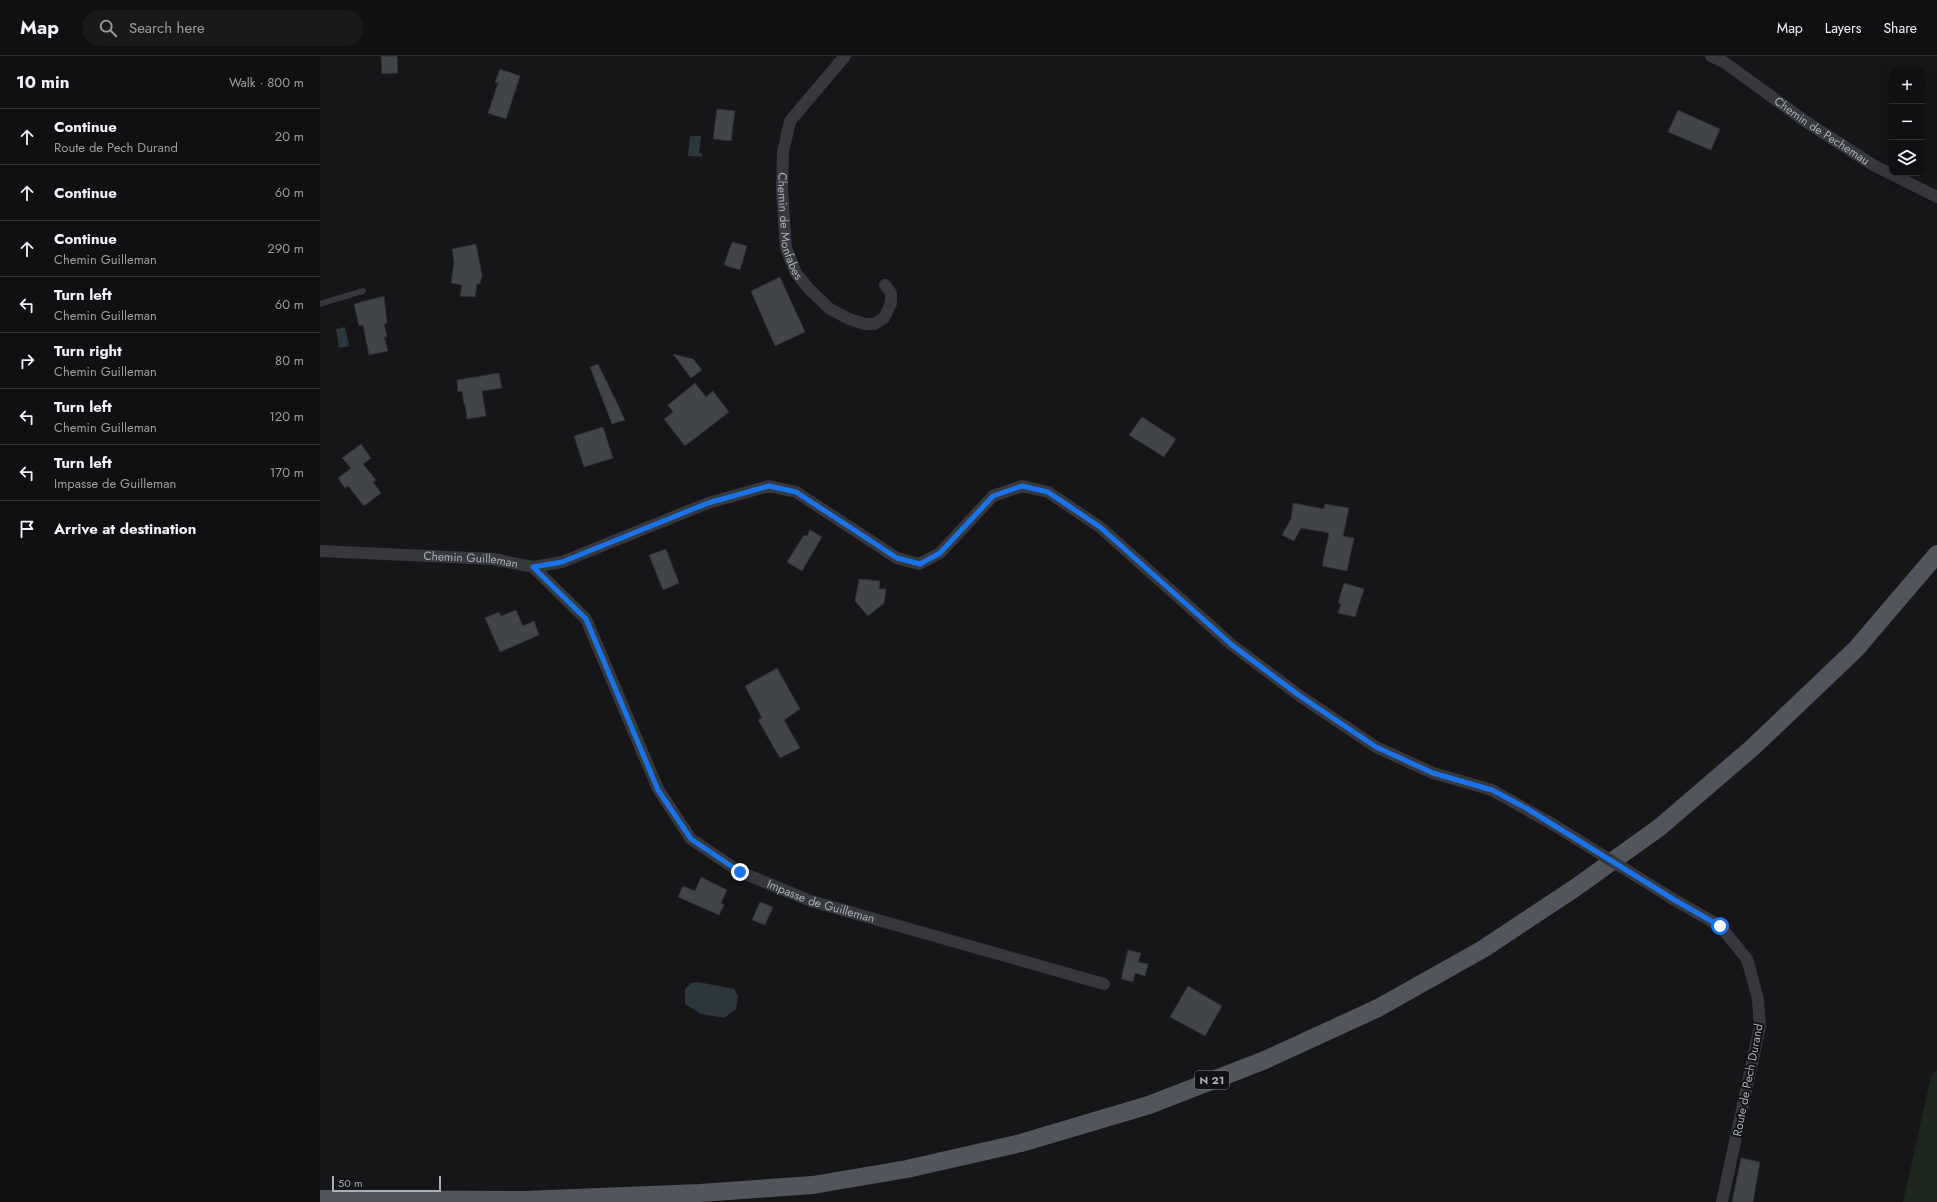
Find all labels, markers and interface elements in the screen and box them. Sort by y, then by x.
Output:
search box [83,10,363,46]
text: Map [20,14,59,41]
icon: search [97,17,119,39]
text: Search here [129,17,205,39]
text: Map [1777,18,1803,38]
text: Layers [1825,18,1861,38]
text: Share [1883,18,1917,38]
map controls [1889,68,1925,176]
button: + [1889,68,1925,104]
text: 10 min [16,70,69,94]
text: Walk · 800 m [229,73,304,92]
street label: Chemin de Pechemau [1770,92,1873,170]
button: − [1889,104,1925,140]
text: Continue [54,116,117,138]
icon: ahead [16,126,38,148]
text: 20 m [275,127,304,146]
text: Route de Pech Durand [54,138,178,157]
button: layers [1889,140,1925,176]
street label: Chemin de Monfabes [773,172,807,284]
icon: ahead [16,182,38,204]
text: Continue [54,182,117,204]
text: 60 m [275,183,304,202]
text: Continue [54,228,117,250]
icon: ahead [16,238,38,260]
text: 290 m [267,239,304,258]
text: Chemin Guilleman [54,250,157,269]
text: Turn left [54,284,112,306]
icon: left [16,294,38,316]
text: 60 m [275,295,304,314]
text: Chemin Guilleman [54,306,157,325]
text: Turn right [54,340,122,362]
icon: right [16,350,38,372]
text: 80 m [275,351,304,370]
text: Chemin Guilleman [54,362,157,381]
text: Turn left [54,396,112,418]
icon: left [16,406,38,428]
text: 120 m [269,407,304,426]
text: Chemin Guilleman [54,418,157,437]
text: Turn left [54,452,112,474]
icon: left [16,462,38,484]
text: 170 m [269,463,304,482]
text: Impasse de Guilleman [54,474,176,493]
icon: arrive [16,518,38,540]
text: Arrive at destination [54,518,196,540]
street label: Chemin Guilleman [423,547,520,573]
route end [731,863,749,881]
street label: Impasse de Guilleman [764,875,877,928]
route start [1711,917,1729,935]
street label: Route de Pech Durand [1728,1022,1768,1138]
road number: N 21 [1195,1071,1229,1089]
scale bar [332,1174,441,1193]
text: 50 m [338,1175,363,1191]

